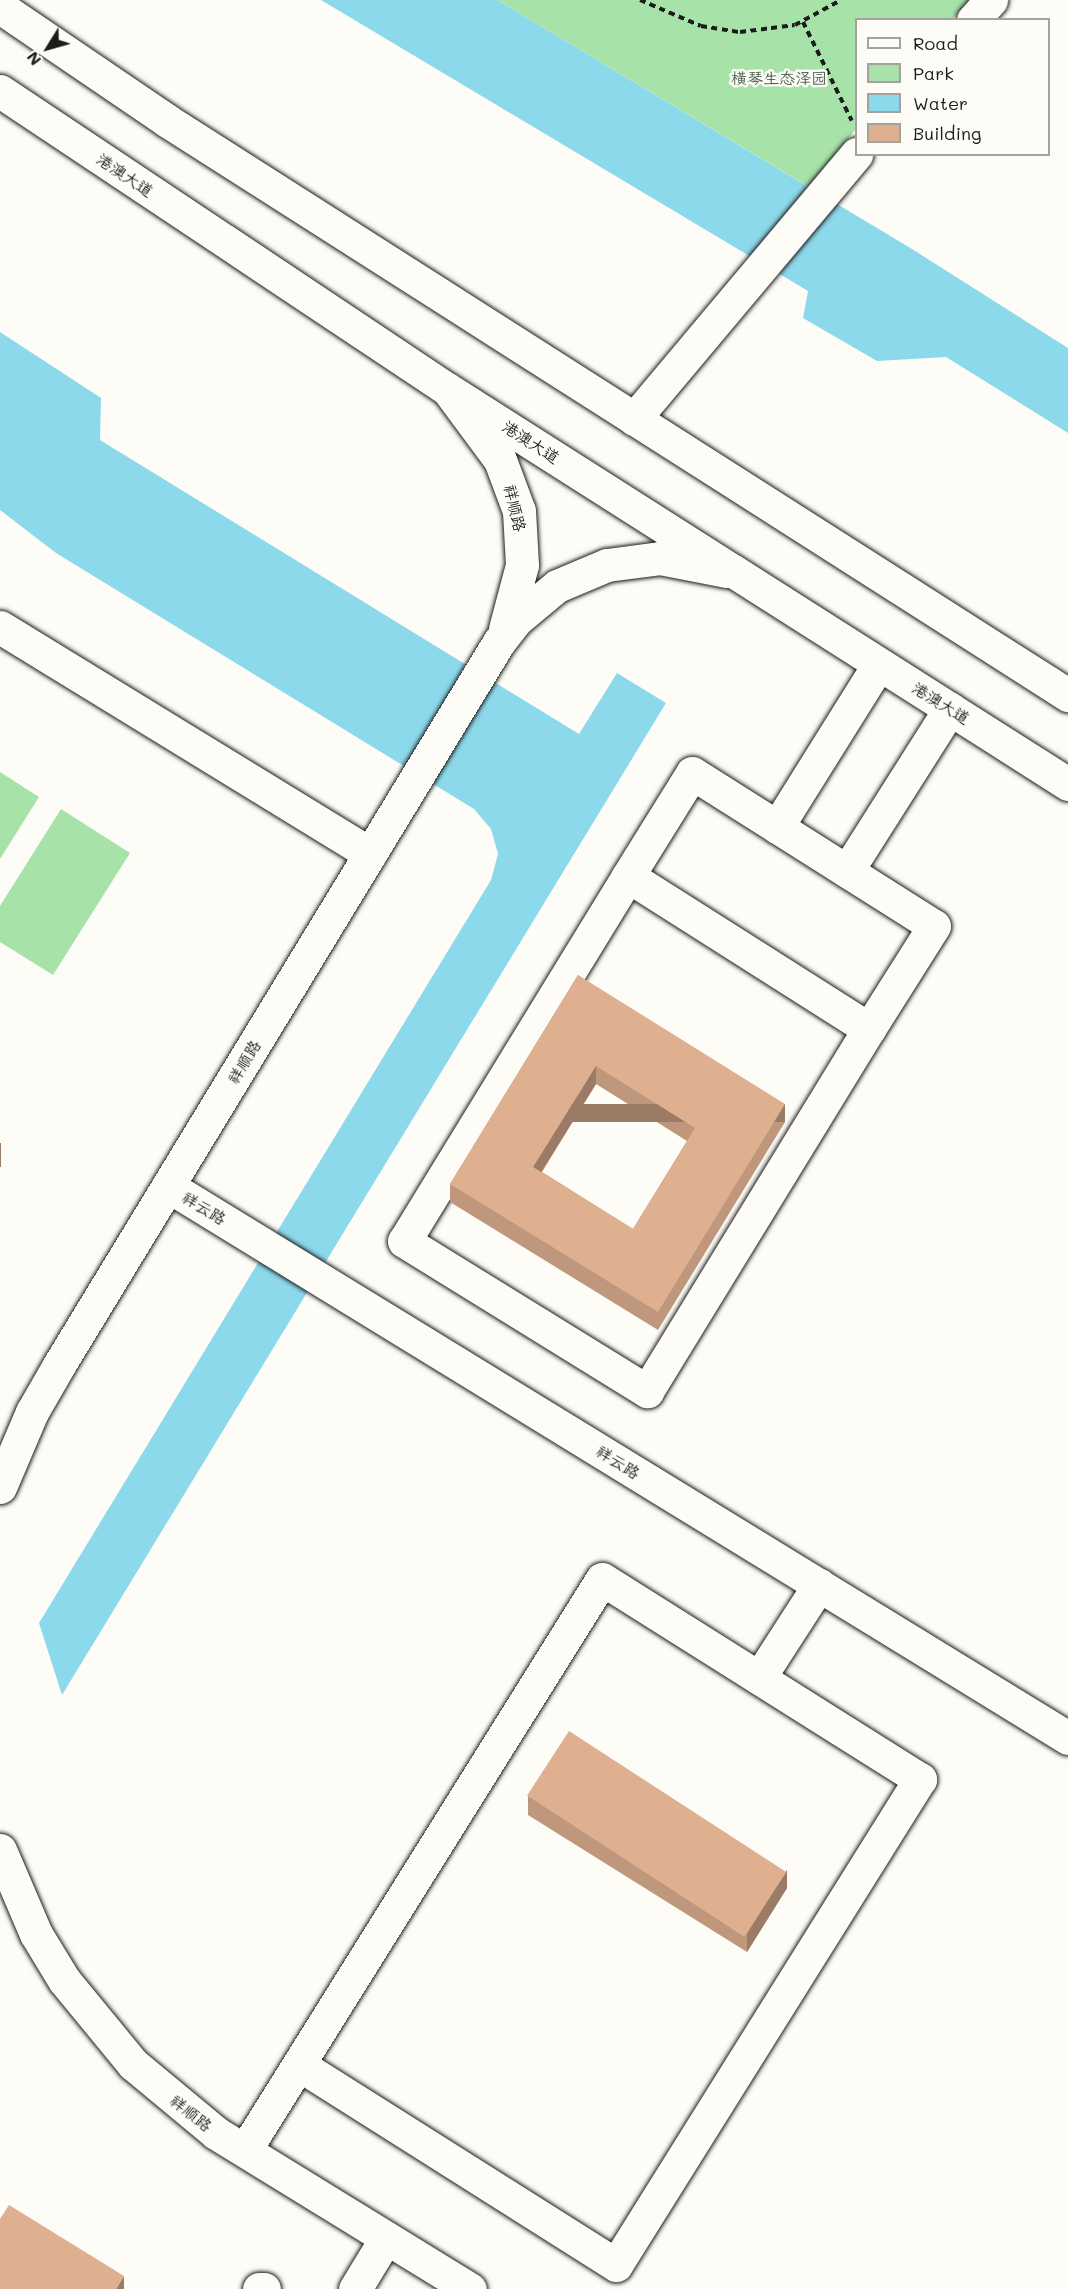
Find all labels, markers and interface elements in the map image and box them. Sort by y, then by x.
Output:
north arrow [18,18,78,78]
legend [855,18,1050,156]
text: Road [913,31,958,55]
text: N [21,48,45,70]
text: Park [913,61,954,85]
park label: 横琴生态泽园 [731,68,827,88]
text: Water [913,91,968,115]
text: Building [913,121,981,145]
street label: 港澳大道 [93,149,157,201]
street label: 港澳大道 [499,417,563,467]
street label: 祥顺路 [500,482,530,534]
street label: 港澳大道 [909,678,973,728]
street label: 祥顺路 [223,1036,265,1088]
street label: 祥云路 [178,1187,230,1229]
street label: 祥云路 [593,1441,643,1483]
street label: 祥顺路 [166,2091,216,2135]

